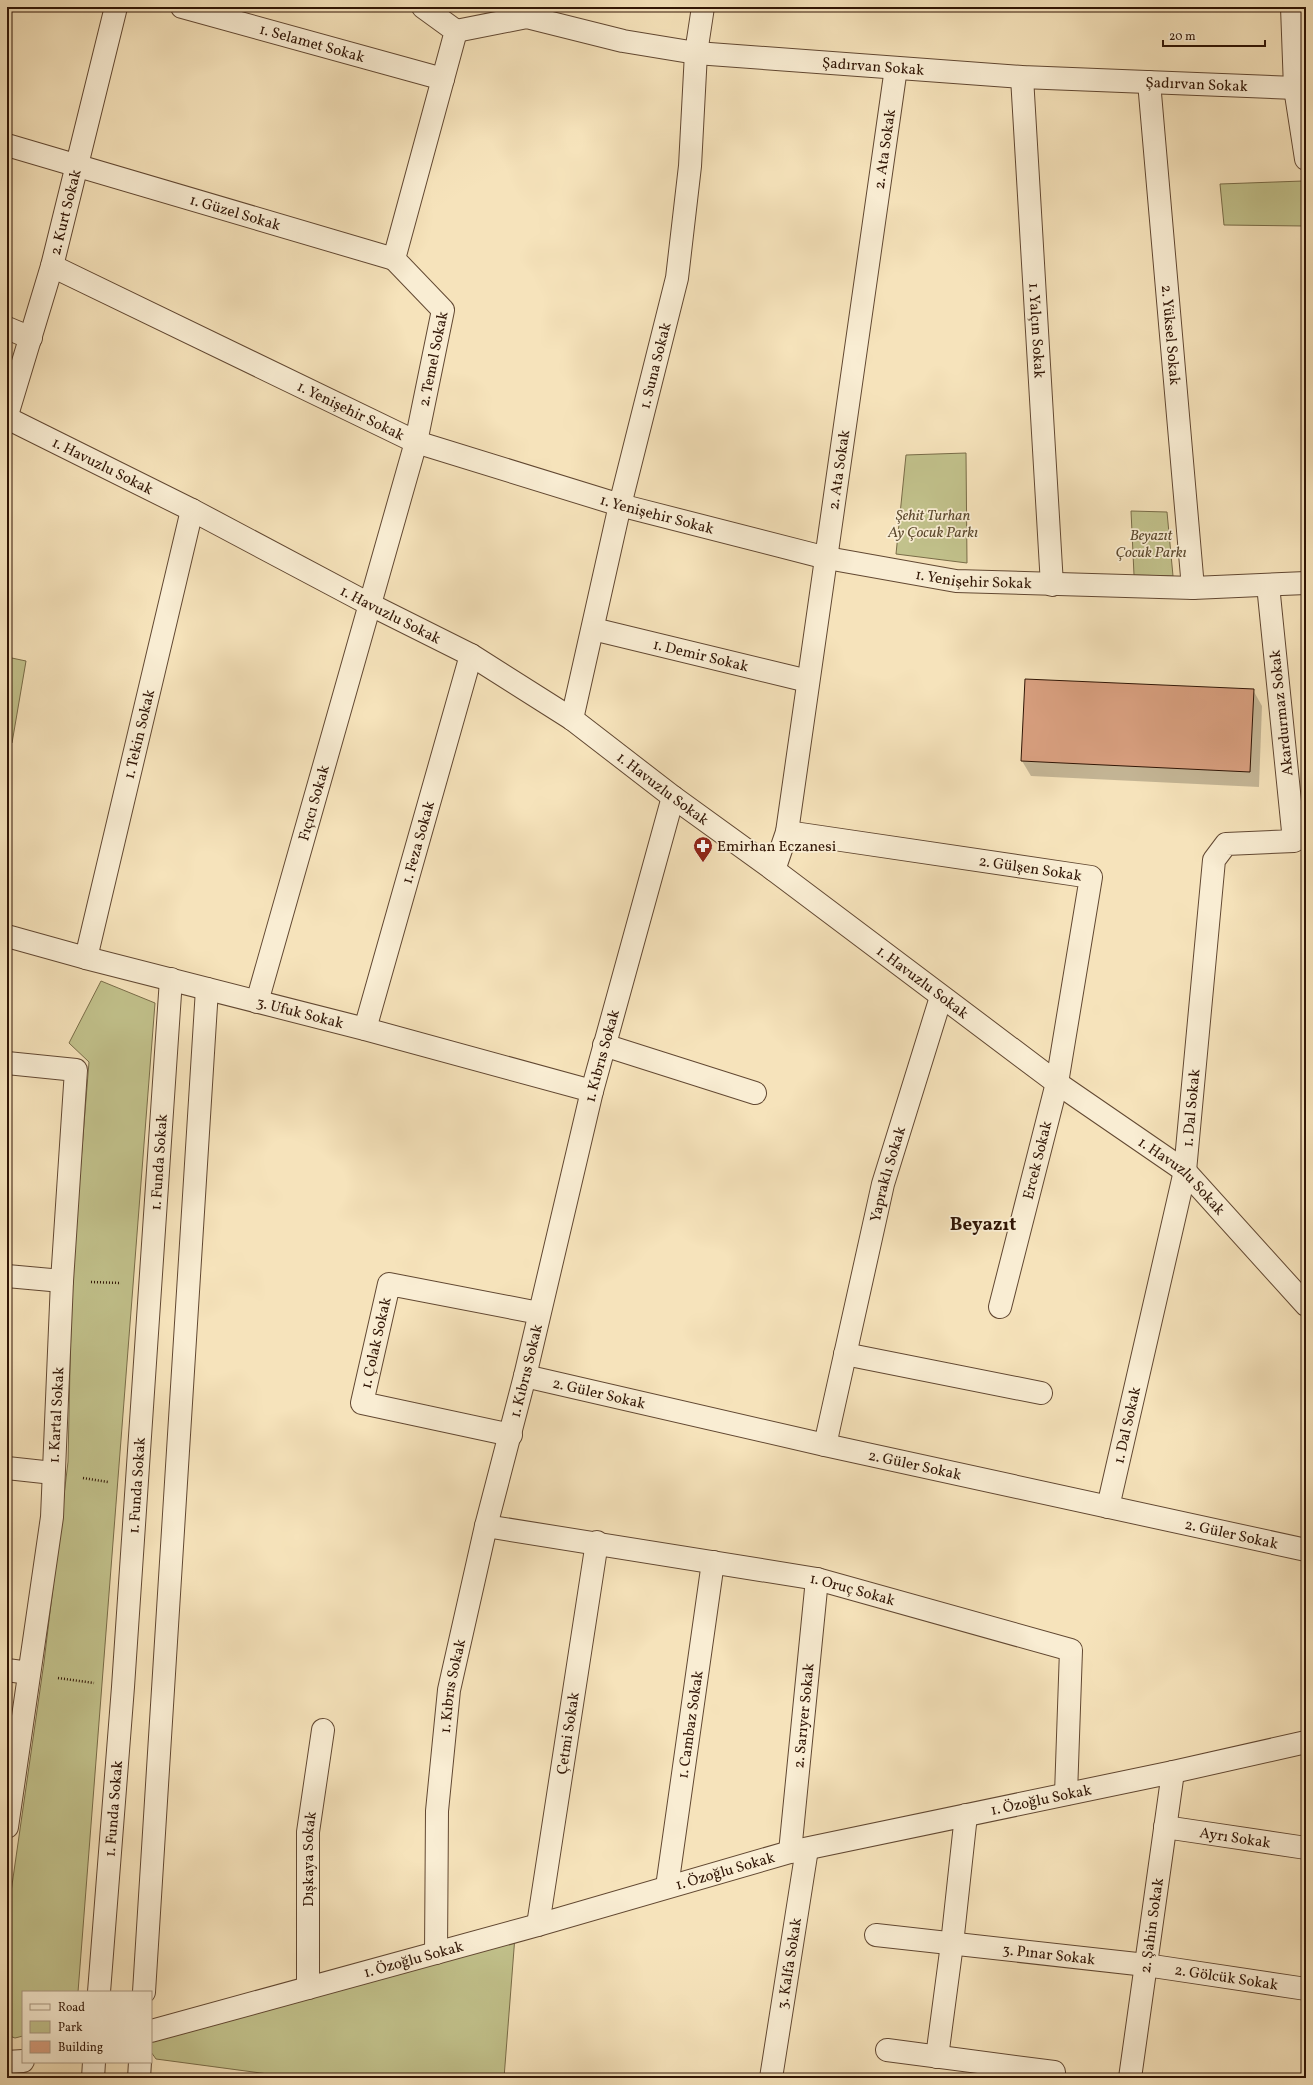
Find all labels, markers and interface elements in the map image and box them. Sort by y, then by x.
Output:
street label: 1. Selamet Sokak [257,20,367,69]
scale bar [1163,22,1265,48]
text: 20 m [1169,29,1196,45]
street label: Şadırvan Sokak [821,53,925,82]
street label: Şadırvan Sokak [1145,73,1248,98]
street label: 2. Ata Sokak [870,108,902,191]
street label: 2. Kurt Sokak [46,167,87,258]
street label: 1. Güzel Sokak [187,190,283,237]
street label: 1. Yalçın Sokak [1022,282,1049,379]
street label: 2. Yüksel Sokak [1155,284,1184,386]
street label: 2. Temel Sokak [414,310,454,409]
street label: 1. Suna Sokak [635,320,677,412]
street label: 1. Yenişehir Sokak [293,377,407,447]
street label: 2. Ata Sokak [824,429,856,511]
street label: 1. Havuzlu Sokak [48,433,156,501]
street label: 1. Yenişehir Sokak [597,490,716,541]
park label: Şehit Turhan Ay Çocuk Parkı [887,506,978,544]
park label: Beyazıt Çocuk Parkı [1116,526,1187,564]
street label: 1. Yenişehir Sokak [914,565,1032,595]
street label: 1. Havuzlu Sokak [336,581,444,650]
street label: 1. Demir Sokak [651,635,750,678]
street label: Akardurmaz Sokak [1265,649,1300,777]
street label: 1. Tekin Sokak [120,688,161,781]
street label: 1. Havuzlu Sokak [611,748,712,831]
street label: Fıçıcı Sokak [294,763,336,844]
street label: 1. Feza Sokak [398,799,441,887]
pharmacy icon: Emirhan Eczanesi [692,835,714,863]
place label: Emirhan Eczanesi [717,837,836,858]
street label: 2. Gülşen Sokak [977,851,1083,888]
street label: 1. Havuzlu Sokak [871,941,972,1025]
street label: 3. Ufuk Sokak [254,993,346,1035]
street label: 1. Kıbrıs Sokak [581,1007,626,1105]
street label: 1. Dal Sokak [1178,1068,1206,1148]
street label: 1. Funda Sokak [146,1113,174,1211]
street label: Ercek Sokak [1019,1119,1058,1202]
street label: Yapraklı Sokak [866,1124,912,1224]
street label: 1. Havuzlu Sokak [1133,1133,1229,1221]
district label: Beyazıt [950,1212,1016,1238]
street label: 1. Çolak Sokak [357,1295,398,1391]
street label: 1. Kıbrıs Sokak [506,1322,549,1420]
street label: 1. Kartal Sokak [44,1366,71,1464]
street label: 2. Güler Sokak [550,1374,647,1415]
street label: 1. Dal Sokak [1109,1385,1147,1466]
street label: 1. Funda Sokak [124,1437,152,1534]
street label: 2. Güler Sokak [866,1446,963,1487]
street label: 2. Güler Sokak [1183,1515,1280,1556]
street label: 1. Oruç Sokak [808,1569,897,1612]
street label: 1. Kıbrıs Sokak [436,1637,472,1734]
street label: 2. Sarıyer Sokak [789,1662,821,1769]
street label: 1. Cambaz Sokak [673,1669,710,1780]
street label: Çetmi Sokak [552,1691,586,1776]
street label: 1. Funda Sokak [101,1760,129,1858]
street label: 1. Özoğlu Sokak [989,1780,1094,1822]
street label: Dışkaya Sokak [299,1810,323,1907]
street label: Ayrı Sokak [1198,1823,1272,1855]
street label: 1. Özoğlu Sokak [673,1848,778,1897]
street label: 2. Şahin Sokak [1136,1877,1170,1975]
street label: 3. Kalfa Sokak [773,1917,808,2011]
street label: 1. Özoğlu Sokak [362,1937,466,1984]
street label: 3. Pınar Sokak [1001,1940,1096,1971]
street label: 2. Gölcük Sokak [1173,1960,1279,1997]
legend [22,1991,152,2063]
text: Road [58,2000,85,2016]
text: Park [58,2020,83,2036]
text: Building [58,2040,103,2056]

